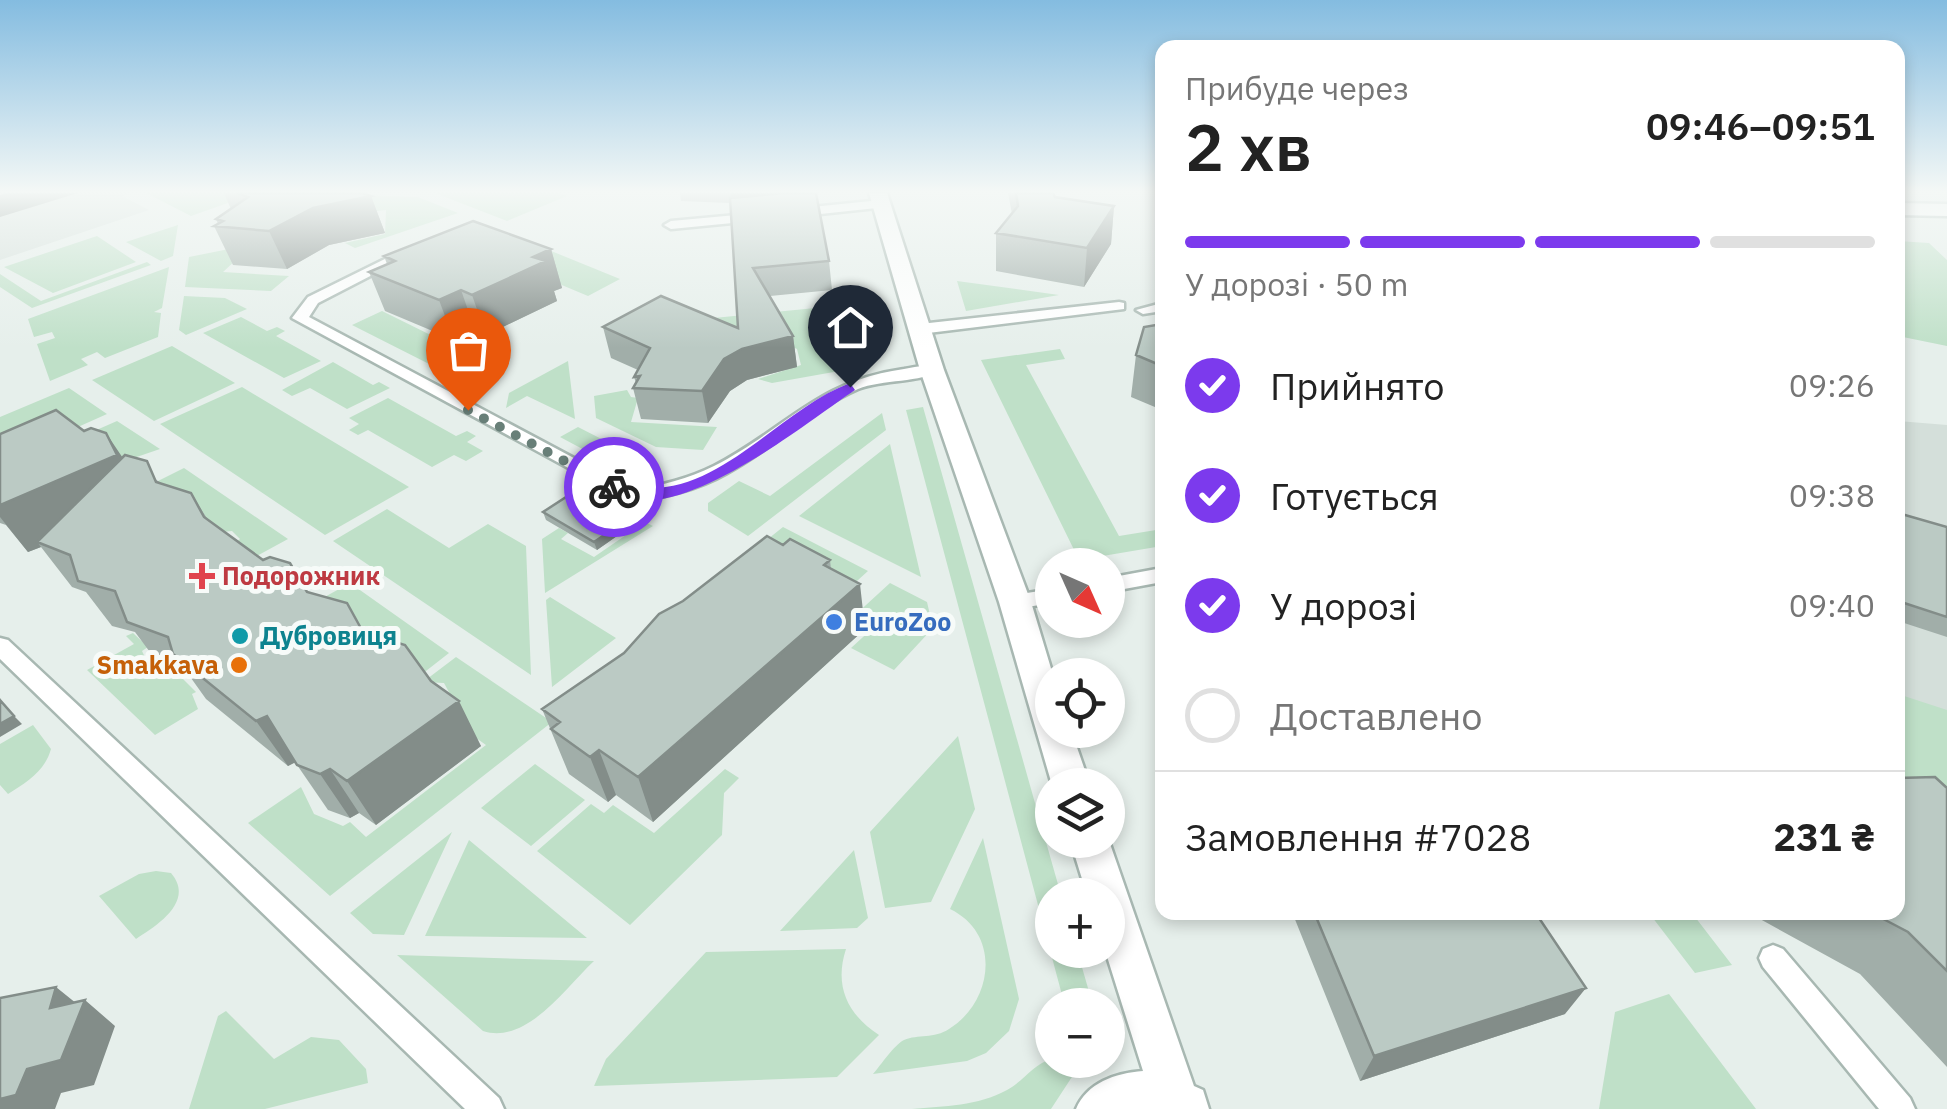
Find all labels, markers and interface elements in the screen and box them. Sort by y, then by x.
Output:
text: Прибуде через [1185,67,1409,109]
text: 09:46–09:51 [1646,101,1875,150]
text: 2 хв [1185,104,1312,189]
text: У дорозі · 50 m [1185,263,1408,305]
pin [808,285,893,388]
icon: home [823,300,878,355]
pin [426,308,511,411]
icon: bag [441,323,496,378]
icon: check [1185,358,1240,413]
text: Прийнято [1270,361,1444,410]
text: 09:26 [1789,364,1875,406]
courier [564,437,664,537]
icon: bike [587,460,642,515]
icon: check [1185,468,1240,523]
text: Готується [1270,471,1439,520]
text: 09:38 [1789,474,1875,516]
north arrow [1035,548,1125,638]
map controls [1035,548,1125,1078]
place label: Подорожник [222,559,380,592]
marker: Подорожник [191,565,213,587]
icon: check [1185,578,1240,633]
text: У дорозі [1270,581,1417,630]
text: 09:40 [1789,584,1875,626]
place label: EuroZoo [854,605,951,638]
marker: EuroZoo [823,611,845,633]
place label: Дубровиця [260,619,397,652]
marker: Дубровиця [229,625,251,647]
place label: Smakkava [97,648,219,681]
marker: Smakkava [228,654,250,676]
button: locate [1035,658,1125,748]
text: Доставлено [1270,691,1483,740]
button: layers [1035,768,1125,858]
text: Замовлення #7028 [1185,812,1531,861]
text: 231 ₴ [1773,812,1875,861]
button: + [1035,878,1125,968]
button: − [1035,988,1125,1078]

